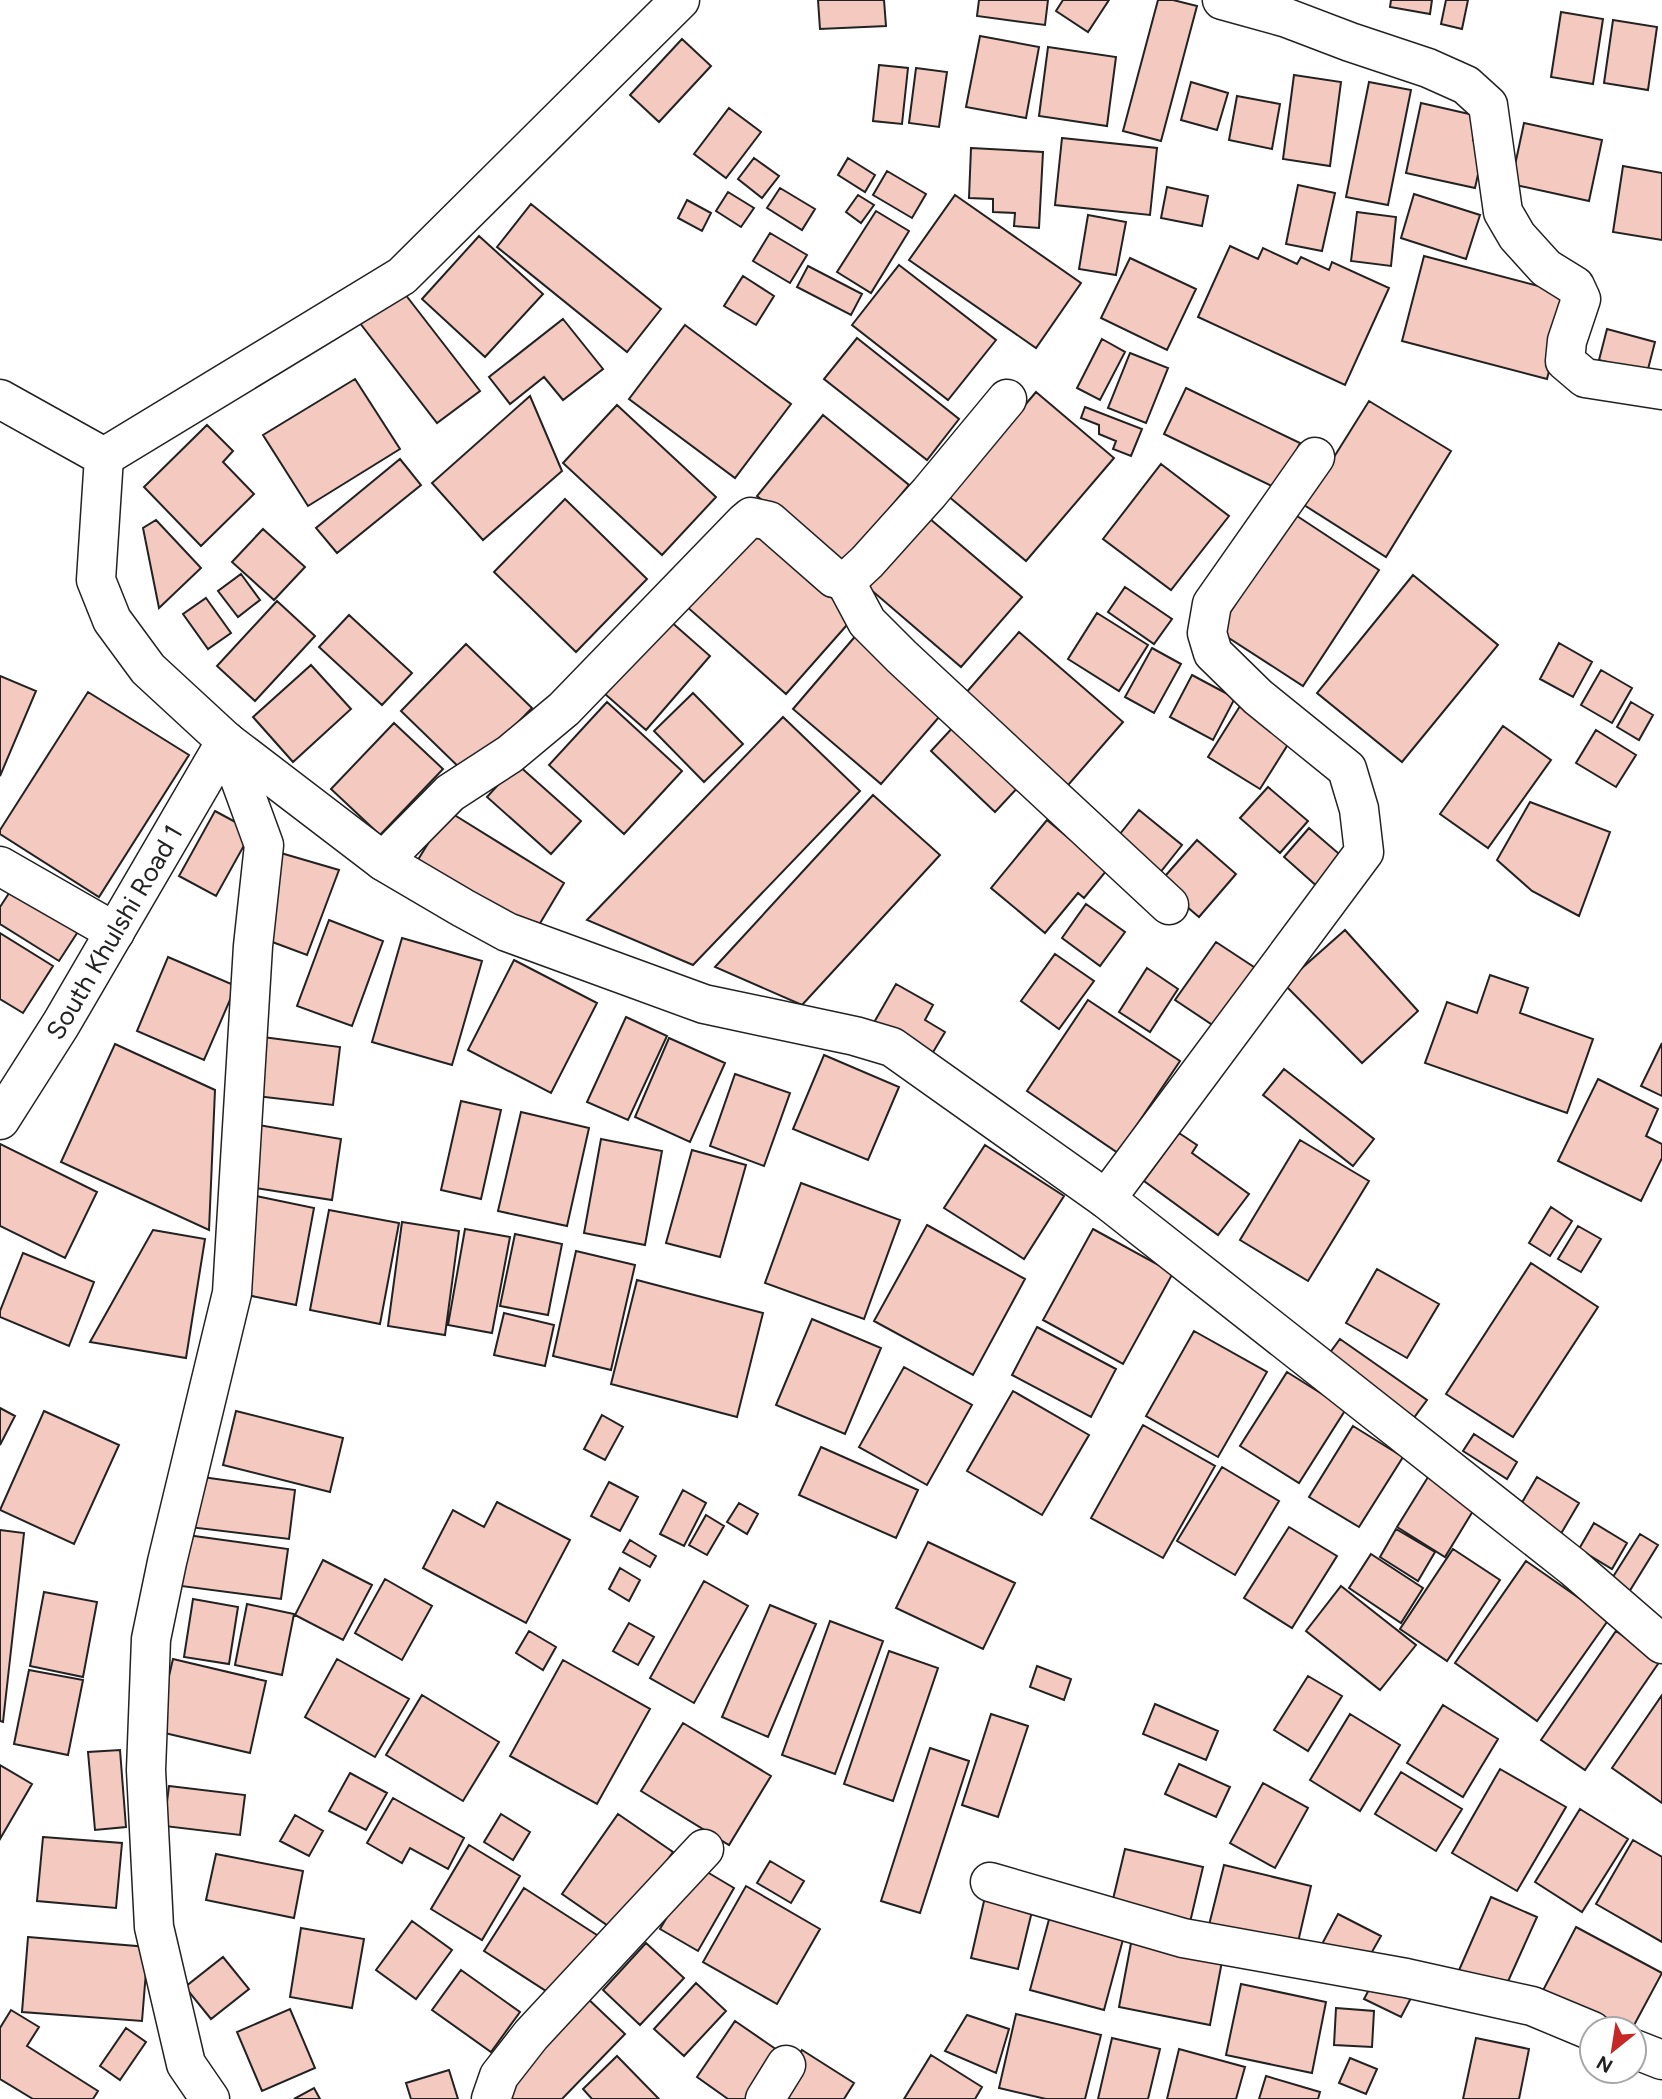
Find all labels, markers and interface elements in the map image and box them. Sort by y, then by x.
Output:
street label: South Khulshi Road 1 [39,819,190,1046]
north arrow [1578,2015,1648,2085]
text: N [1593,2051,1617,2078]

